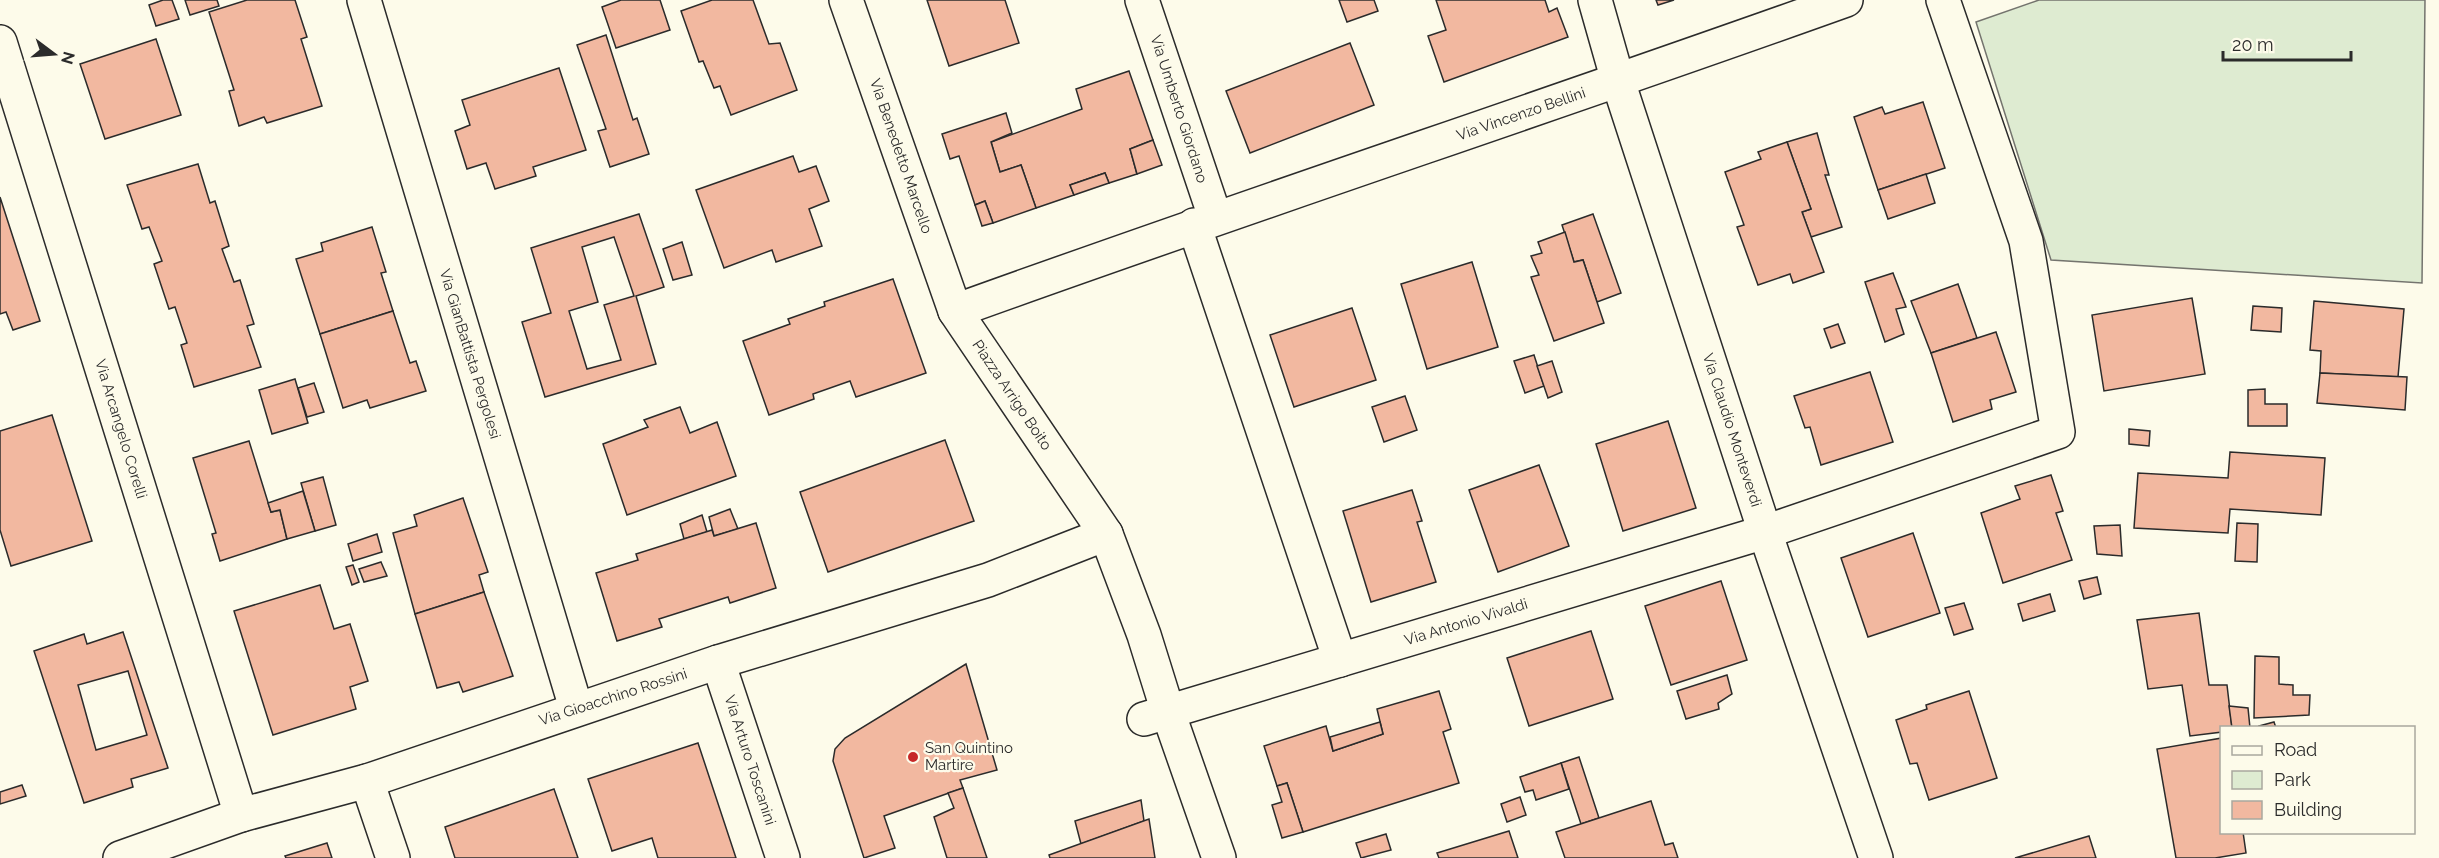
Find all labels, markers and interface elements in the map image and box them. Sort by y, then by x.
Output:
north arrow [24,24,84,84]
scale bar [2223,24,2350,62]
street label: Via Umberto Giordano [1147,33,1211,185]
text: 20 m [2232,34,2274,55]
text: N [57,50,79,66]
street label: Via Benedetto Marcello [866,76,936,236]
street label: Via Vincenzo Bellini [1454,84,1588,144]
street label: Via GianBattista Pergolesi [436,267,504,441]
street label: Piazza Arrigo Boito [968,336,1056,454]
street label: Via Claudio Monteverdi [1699,351,1765,509]
street label: Via Arcangelo Corelli [91,357,151,501]
street label: Via Antonio Vivaldi [1402,595,1530,649]
street label: Via Gioacchino Rossini [537,665,689,729]
street label: Via Arturo Toscanini [720,693,780,827]
legend [2220,726,2415,834]
place label: San Quintino Martire [925,739,1013,774]
text: Road [2274,739,2317,760]
marker: San Quintino Martire [906,750,920,764]
text: Park [2274,769,2311,790]
text: Building [2274,799,2342,820]

